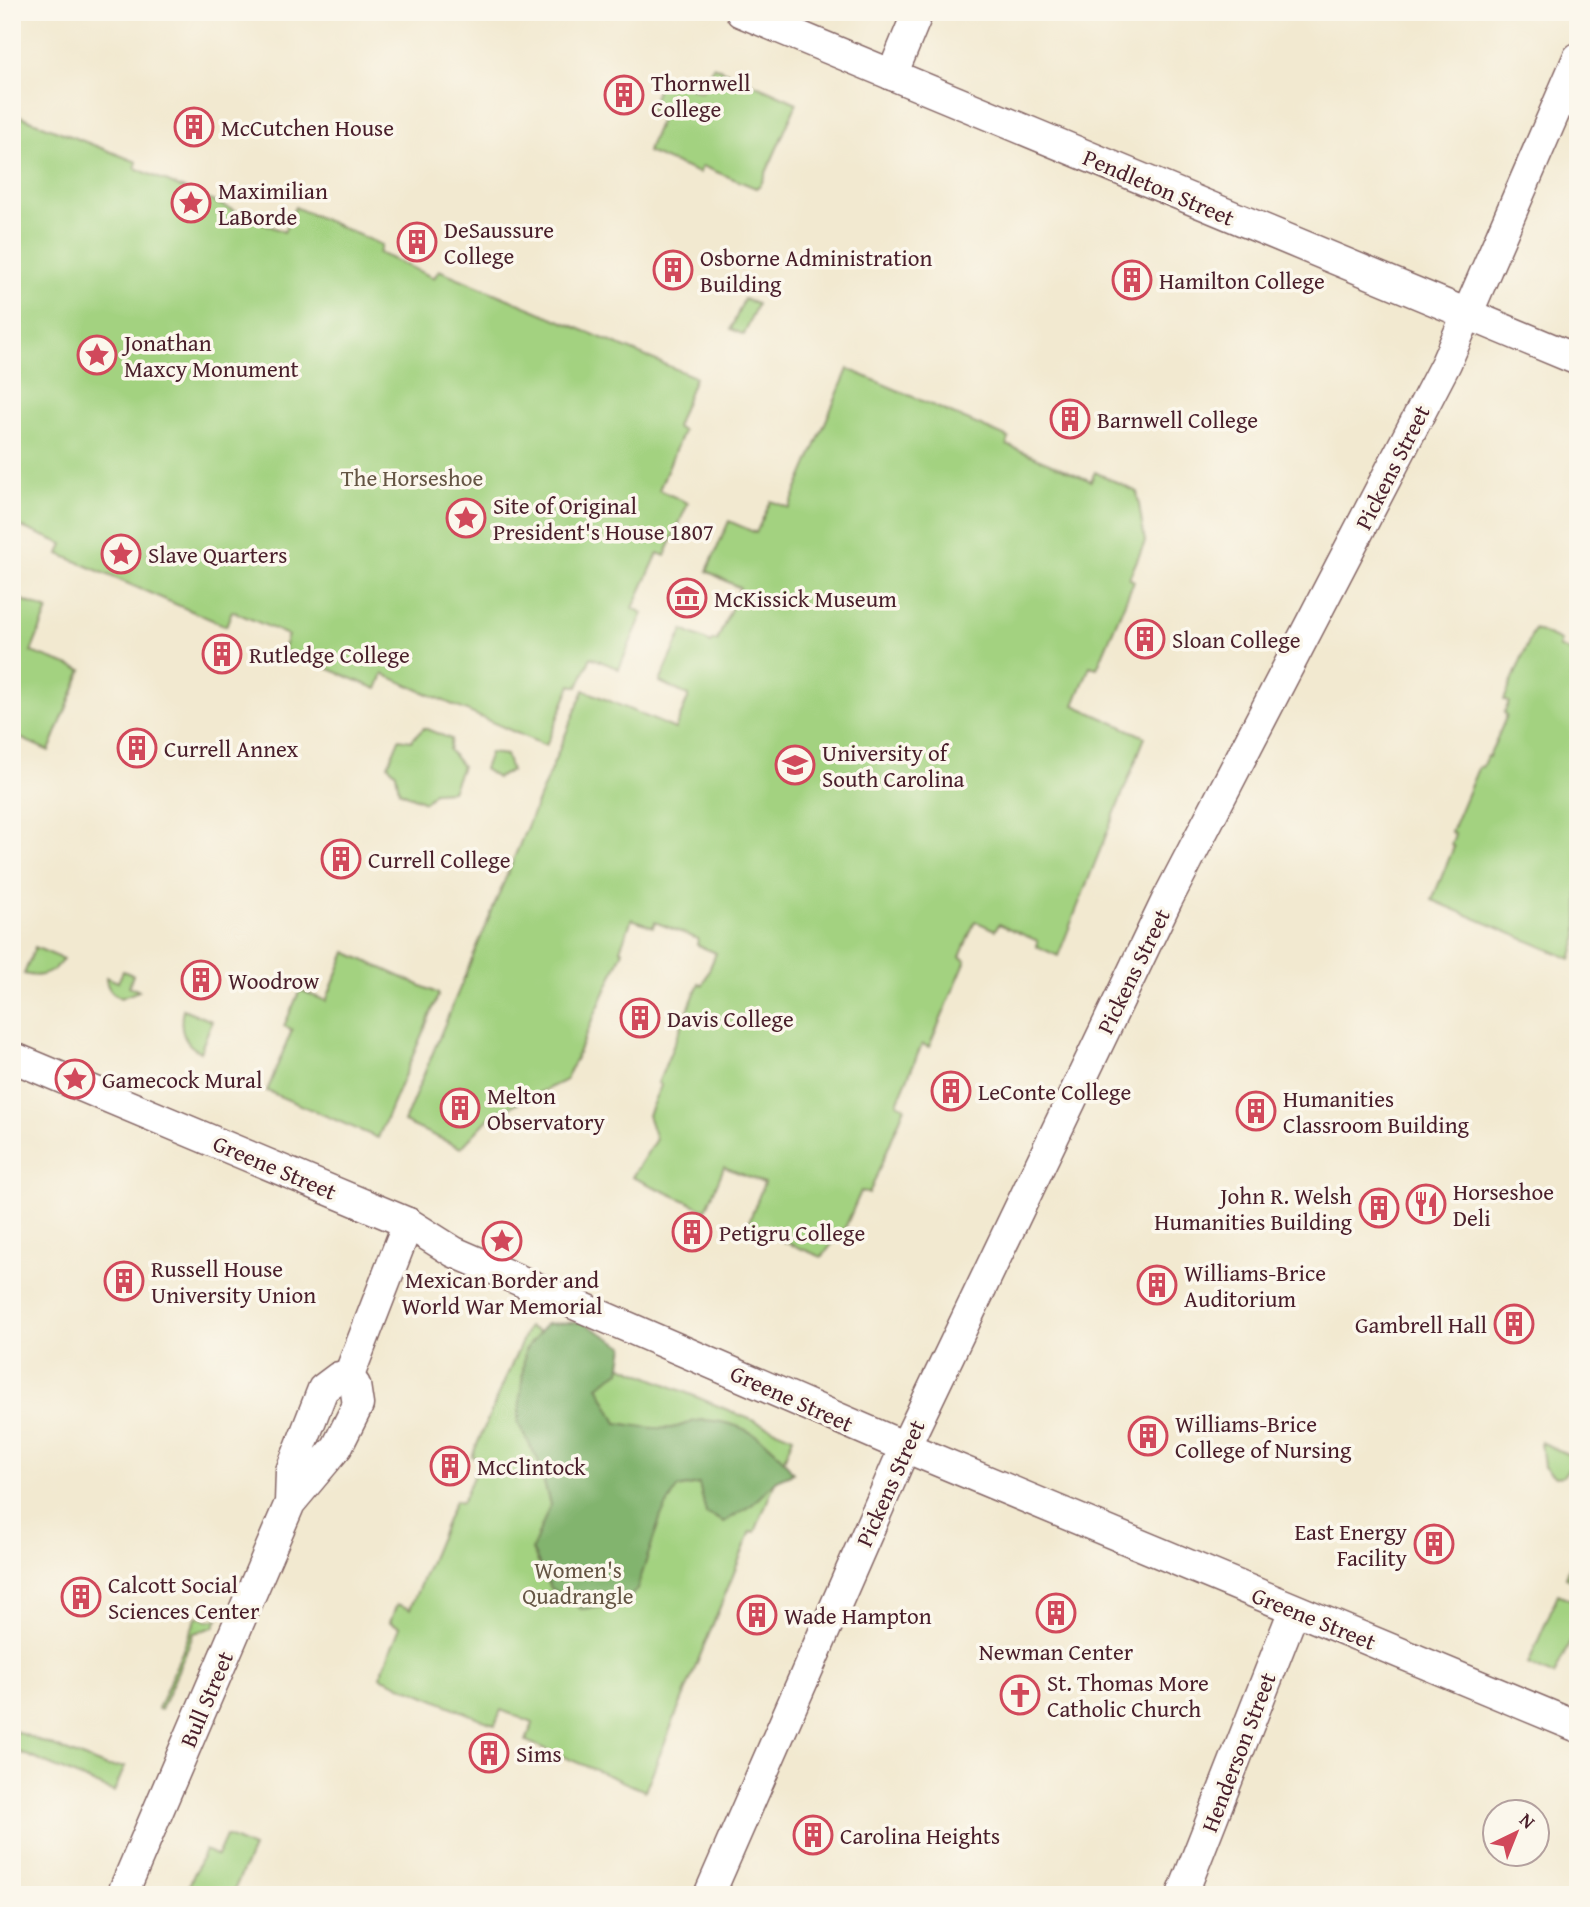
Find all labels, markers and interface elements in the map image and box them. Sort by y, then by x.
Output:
place label: Thornwell College [651,66,751,125]
building icon: Thornwell College [603,74,645,116]
building icon: McCutchen House [173,106,215,148]
place label: McCutchen House [221,111,394,144]
street label: Pendleton Street [1078,140,1240,234]
place label: Maximilian LaBorde [218,174,328,233]
place icon: Maximilian LaBorde [170,182,212,224]
place label: DeSaussure College [444,213,554,272]
building icon: DeSaussure College [396,221,438,263]
place label: Osborne Administration Building [700,241,933,300]
building icon: Osborne Administration Building [652,249,694,291]
building icon: Hamilton College [1111,259,1153,301]
place label: Hamilton College [1159,264,1325,297]
place label: Jonathan Maxcy Monument [121,326,299,385]
place icon: Jonathan Maxcy Monument [76,334,118,376]
building icon: Barnwell College [1049,398,1091,440]
street label: Pickens Street [1346,399,1438,535]
place label: Barnwell College [1097,403,1258,436]
park label: The Horseshoe [341,461,483,494]
place label: Site of Original President's House 1807 [493,489,714,548]
place icon: Site of Original President's House 1807 [445,497,487,539]
place icon: Slave Quarters [100,533,142,575]
place label: Slave Quarters [148,538,287,571]
museum icon: McKissick Museum [666,577,708,619]
place label: McKissick Museum [714,582,897,615]
building icon: Sloan College [1124,618,1166,660]
place label: Sloan College [1172,623,1300,656]
building icon: Rutledge College [201,633,243,675]
place label: Rutledge College [249,638,410,671]
building icon: Currell Annex [116,727,158,769]
place label: Currell Annex [164,732,299,765]
place label: University of South Carolina [822,736,965,795]
school or university icon: University of South Carolina [774,744,816,786]
building icon: Currell College [320,838,362,880]
place label: Currell College [368,843,511,876]
street label: Pickens Street [1088,903,1178,1039]
building icon: Woodrow [180,959,222,1001]
place label: Woodrow [228,964,320,997]
building icon: Davis College [619,997,661,1039]
place label: Davis College [667,1002,794,1035]
place icon: Gamecock Mural [54,1058,96,1100]
place label: Gamecock Mural [102,1063,262,1096]
building icon: LeConte College [930,1070,972,1112]
place label: LeConte College [978,1075,1131,1108]
place label: Melton Observatory [487,1079,605,1138]
place label: Humanities Classroom Building [1283,1082,1470,1141]
building icon: Melton Observatory [439,1087,481,1129]
building icon: Humanities Classroom Building [1235,1090,1277,1132]
street label: Greene Street [208,1126,342,1208]
place label: Horseshoe Deli [1453,1175,1554,1234]
place label: John R. Welsh Humanities Building [1154,1179,1353,1238]
restaurant icon: Horseshoe Deli [1405,1183,1447,1225]
building icon: John R. Welsh Humanities Building [1358,1187,1400,1229]
building icon: Petigru College [671,1211,713,1253]
place label: Petigru College [719,1216,865,1249]
place icon: Mexican Border and World War Memorial [481,1220,523,1262]
place label: Russell House University Union [151,1252,316,1311]
place label: Williams-Brice Auditorium [1184,1256,1326,1315]
building icon: Russell House University Union [103,1260,145,1302]
place label: Mexican Border and World War Memorial [401,1263,603,1322]
building icon: Williams-Brice Auditorium [1136,1264,1178,1306]
building icon: Gambrell Hall [1493,1303,1535,1345]
place label: Gambrell Hall [1355,1308,1487,1341]
street label: Greene Street [725,1356,859,1440]
place label: Williams-Brice College of Nursing [1175,1407,1352,1466]
street label: Pickens Street [847,1414,933,1552]
building icon: Williams-Brice College of Nursing [1127,1415,1169,1457]
building icon: McClintock [429,1445,471,1487]
place label: McClintock [477,1450,586,1483]
place label: East Energy Facility [1294,1515,1408,1574]
building icon: East Energy Facility [1413,1523,1455,1565]
park label: Women's Quadrangle [522,1553,634,1612]
place label: Calcott Social Sciences Center [108,1568,260,1627]
building icon: Calcott Social Sciences Center [60,1576,102,1618]
street label: Greene Street [1247,1578,1381,1658]
building icon: Newman Center [1035,1592,1077,1634]
building icon: Wade Hampton [736,1594,778,1636]
place label: Wade Hampton [784,1599,932,1632]
place label: Newman Center [979,1635,1134,1668]
street label: Bull Street [171,1646,241,1752]
place label: St. Thomas More Catholic Church [1047,1666,1209,1725]
street label: Henderson Street [1192,1667,1284,1837]
church icon: St. Thomas More Catholic Church [999,1674,1041,1716]
building icon: Sims [468,1732,510,1774]
place label: Sims [516,1737,562,1770]
north arrow [1482,1798,1552,1868]
text: N [1513,1806,1542,1835]
building icon: Carolina Heights [792,1814,834,1856]
place label: Carolina Heights [840,1819,1000,1852]

